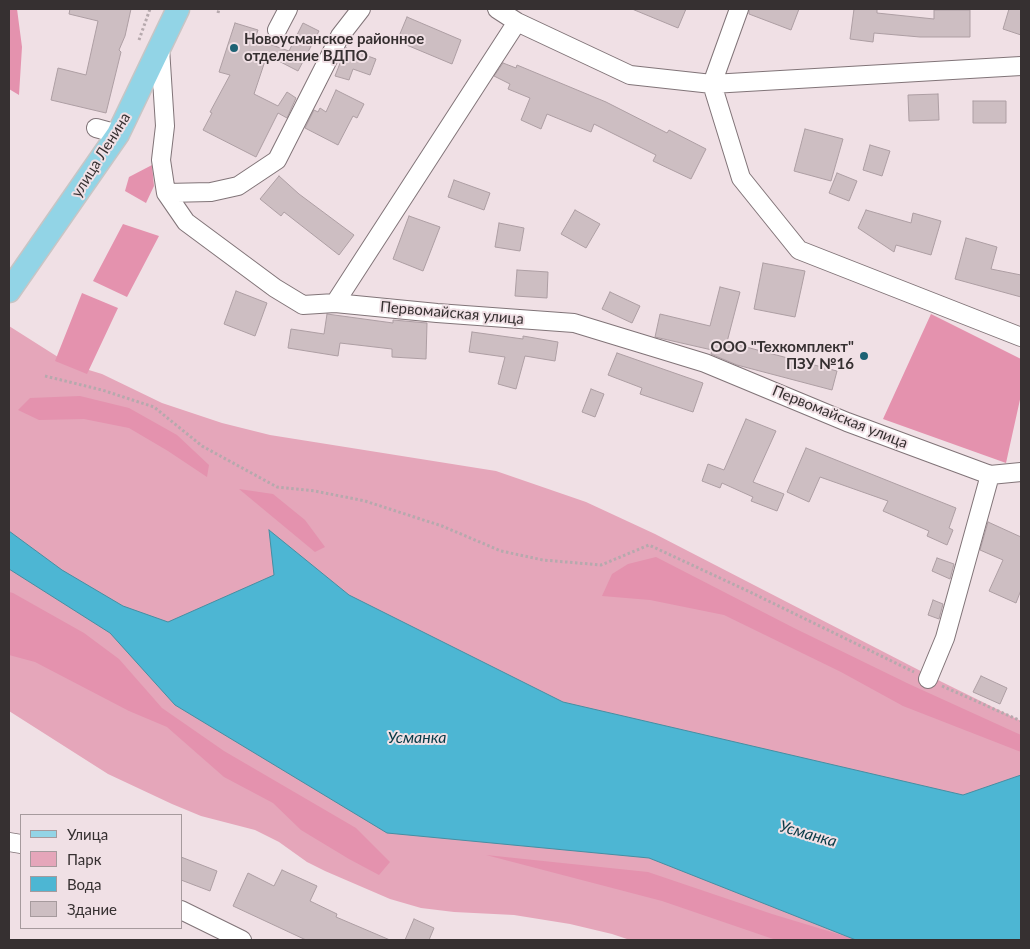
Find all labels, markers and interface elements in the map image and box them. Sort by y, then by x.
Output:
place label: Новоусманское районное отделение ВДПО [244,30,424,65]
marker: Новоусманское районное отделение ВДПО [228,42,240,54]
street label: улица Ленина [68,109,134,201]
street label: Первомайская улица [379,298,525,328]
place label: ООО "Техкомплект" ПЗУ №16 [711,338,854,373]
marker: ООО "Техкомплект" ПЗУ №16 [858,350,870,362]
street label: Первомайская улица [770,382,910,452]
water label: Усманка [388,728,446,748]
legend [20,814,182,929]
water label: Усманка [777,817,839,851]
text: Улица [67,825,108,843]
text: Парк [67,850,101,868]
text: Вода [67,875,102,893]
text: Здание [67,900,117,918]

